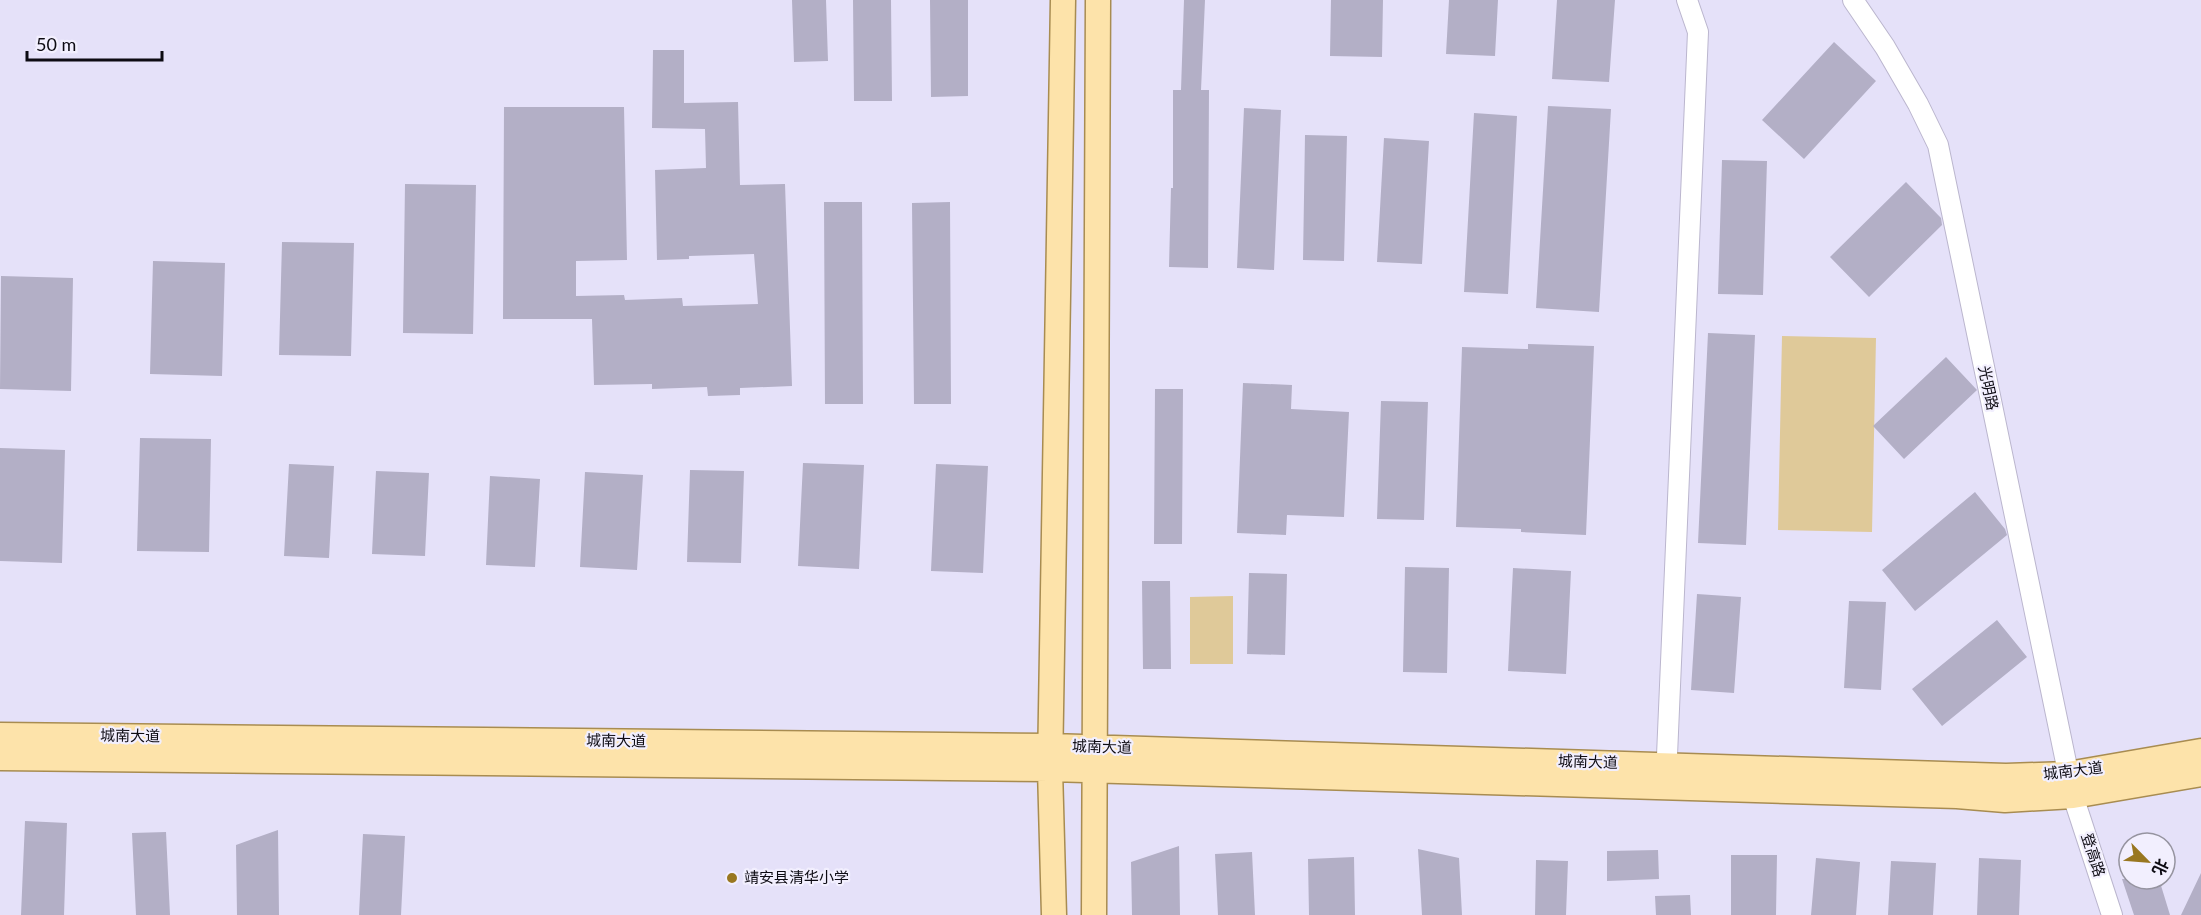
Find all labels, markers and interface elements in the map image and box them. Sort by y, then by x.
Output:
scale bar [27,24,162,62]
text: 50 m [36,33,76,55]
street label: 光明路 [1975,364,2002,412]
street label: 城南大道 [100,725,160,745]
street label: 城南大道 [586,730,646,750]
street label: 城南大道 [1072,736,1132,756]
street label: 城南大道 [1558,751,1618,771]
street label: 城南大道 [2042,757,2104,783]
street label: 登高路 [2078,831,2109,879]
north arrow [2117,831,2177,891]
text: 北 [2149,856,2173,879]
place label: 靖安县清华小学 [744,868,849,886]
marker: 靖安县清华小学 [725,871,739,885]

